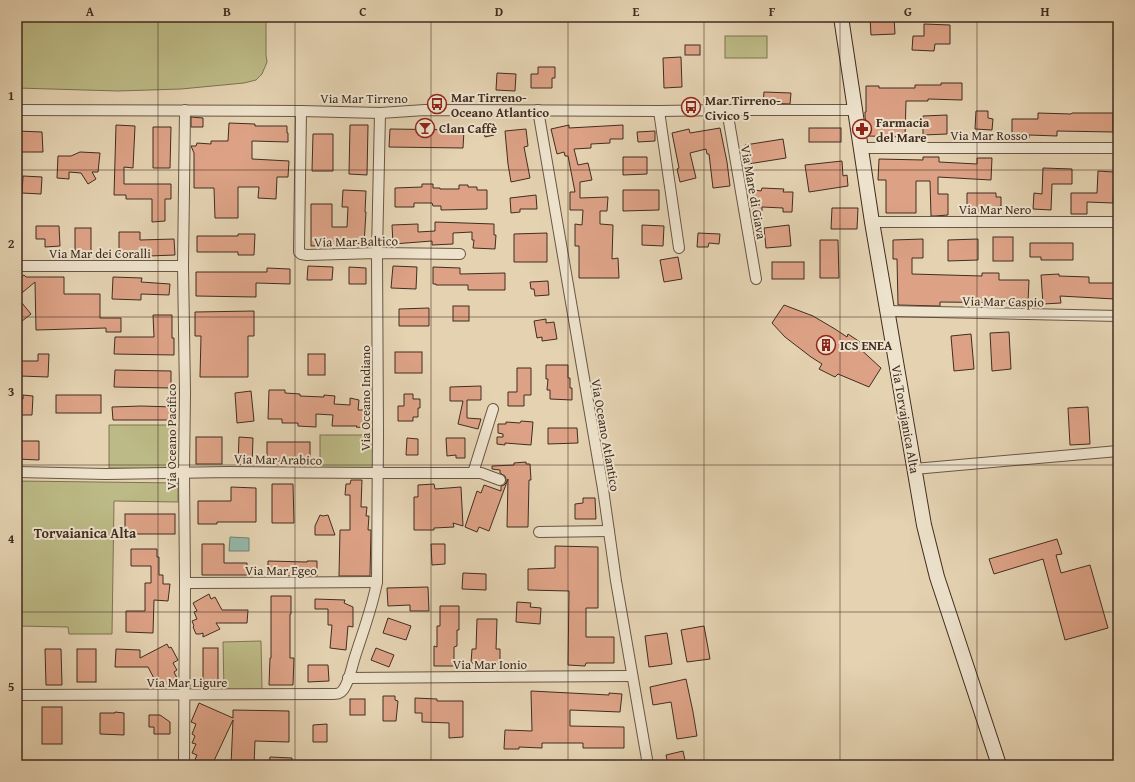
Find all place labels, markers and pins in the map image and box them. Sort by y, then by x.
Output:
place label: Mar Tirreno- Oceano Atlantico [451,88,549,122]
place label: Mar Tirreno- Civico 5 [705,91,781,125]
bus stop icon: Mar Tirreno- Oceano Atlantico [426,93,448,115]
bus stop icon: Mar Tirreno- Civico 5 [680,96,702,118]
place label: Farmacia del Mare [876,113,930,147]
bar icon: Clan Caffè [414,117,436,139]
pharmacy icon: Farmacia del Mare [851,118,873,140]
place label: Clan Caffè [439,119,497,138]
building icon: ICS ENEA [815,334,837,356]
place label: ICS ENEA [840,336,893,355]

